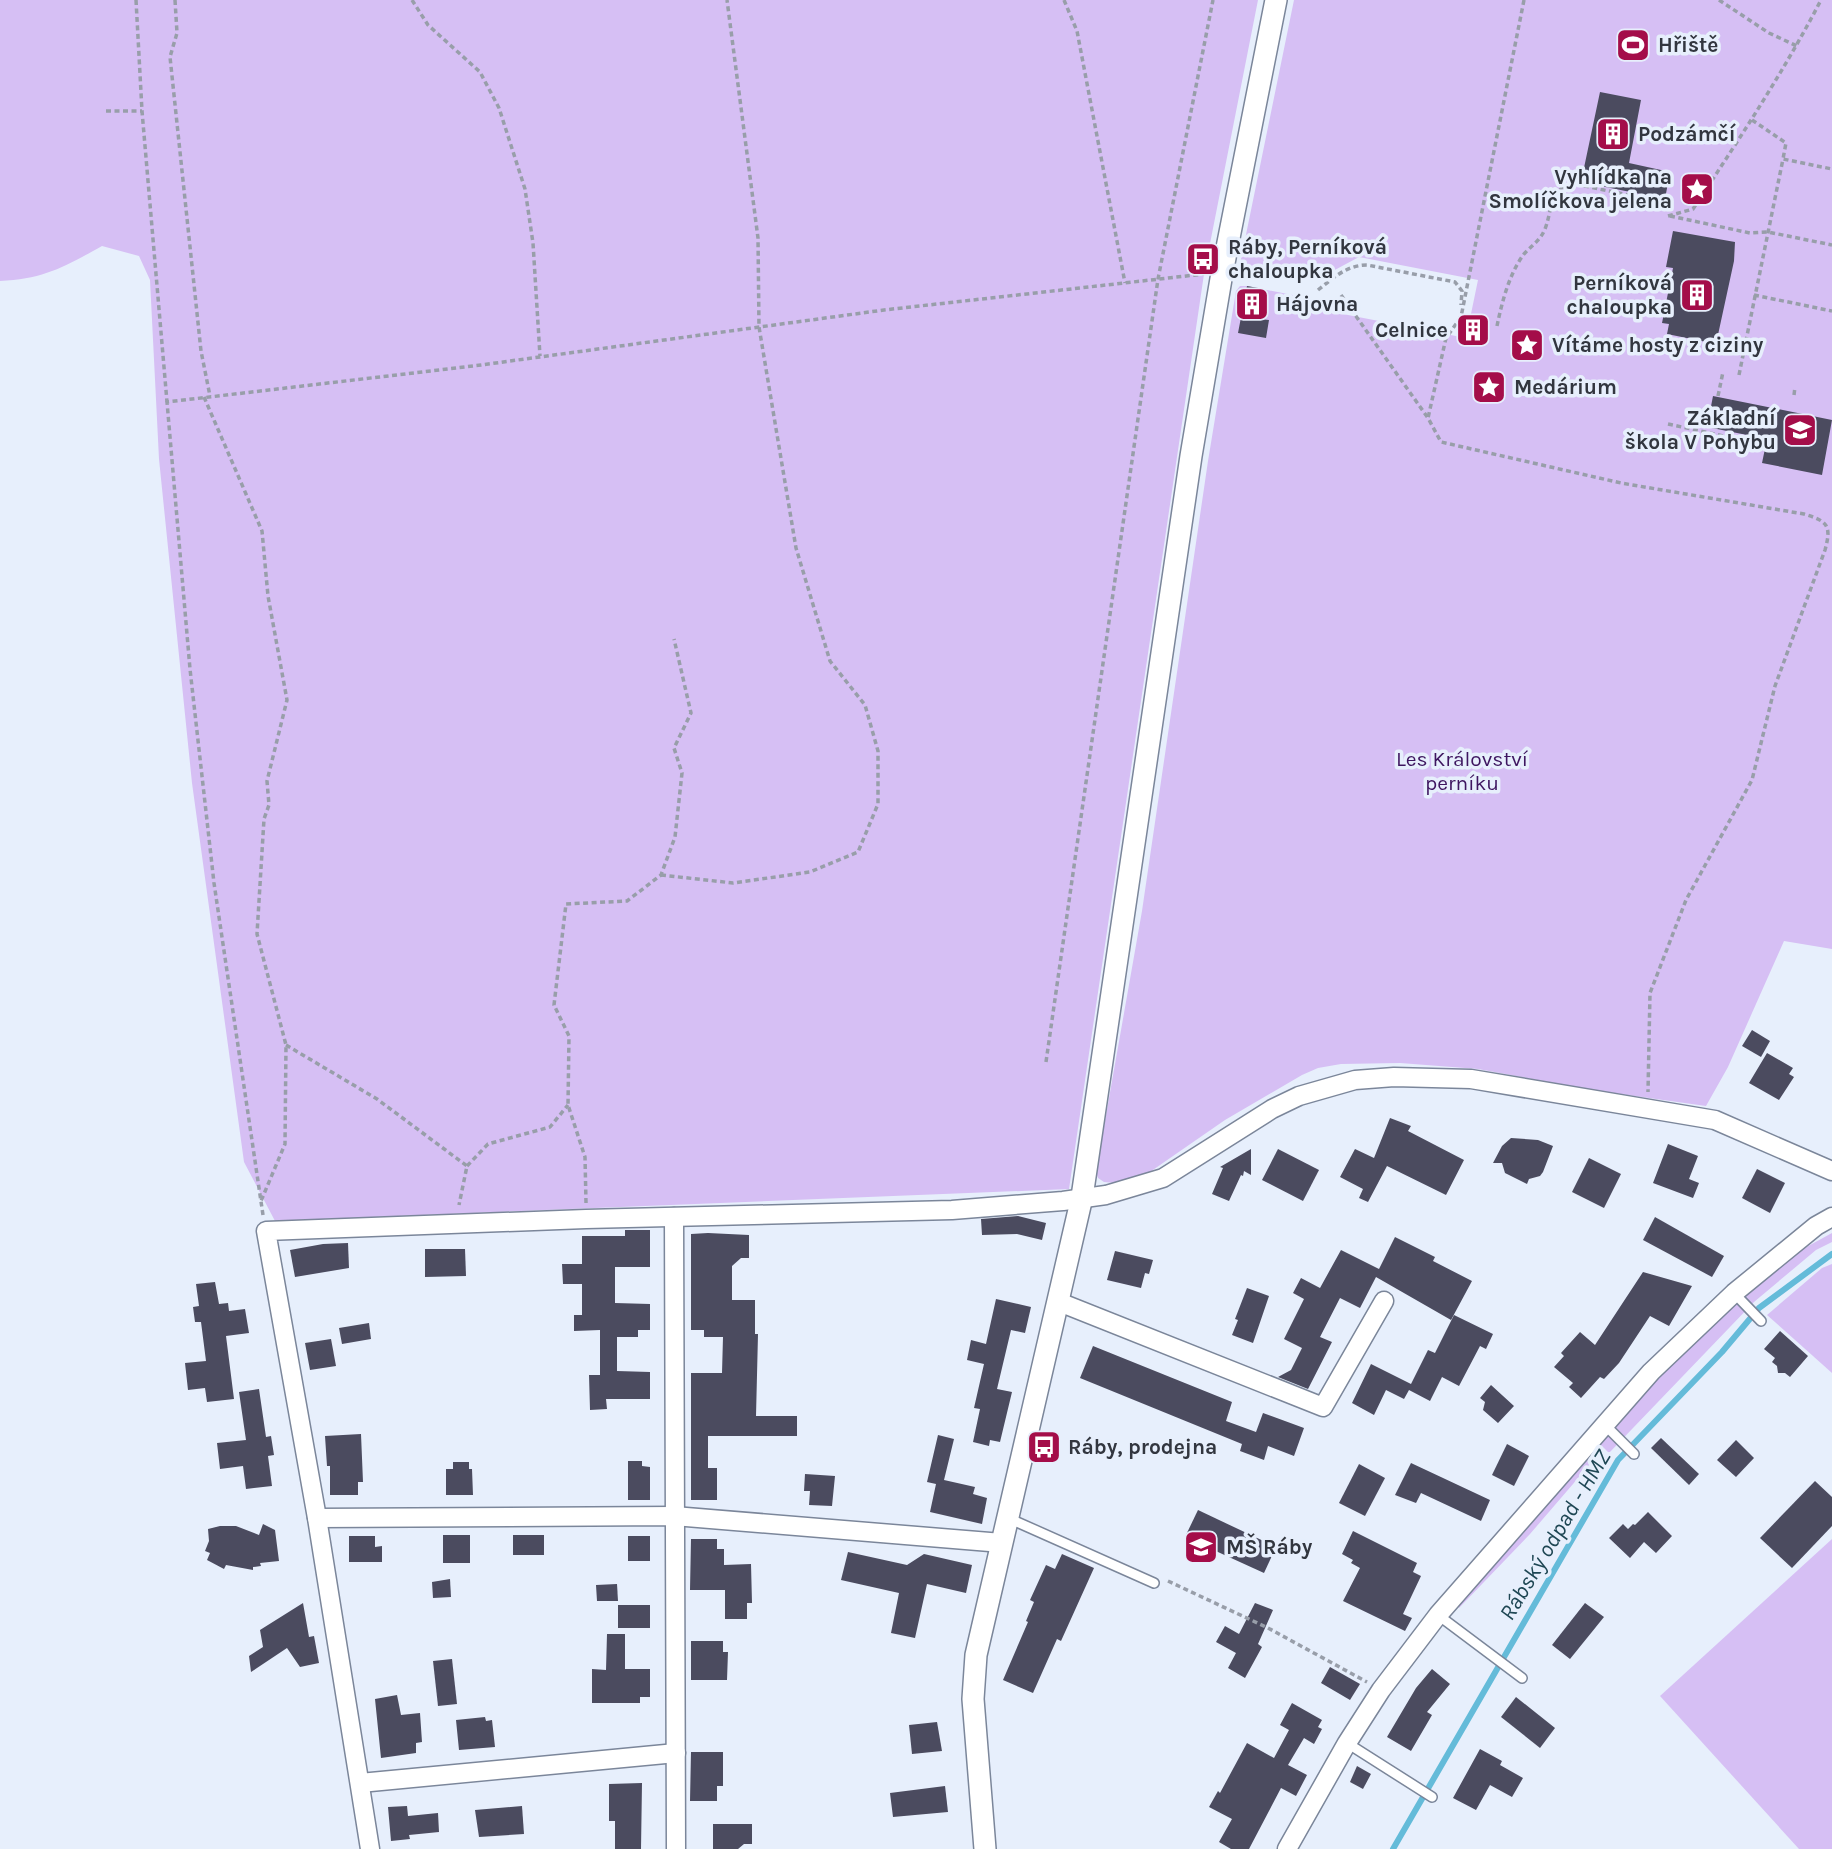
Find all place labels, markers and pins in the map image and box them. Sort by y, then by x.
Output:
sports icon: Hřiště [1614,26,1652,64]
place label: Hřiště [1658,33,1718,57]
building icon: Podzámčí [1594,115,1632,153]
place label: Podzámčí [1638,122,1737,146]
place label: Vyhlídka na Smolíčkova jelena [1489,165,1672,213]
place icon: Vyhlídka na Smolíčkova jelena [1678,170,1716,208]
place label: Ráby, Perníková chaloupka [1228,235,1387,283]
bus stop icon: Ráby, Perníková chaloupka [1184,240,1222,278]
place label: Perníková chaloupka [1567,271,1672,319]
building icon: Perníková chaloupka [1678,276,1716,314]
building icon: Hájovna [1233,285,1271,323]
place label: Hájovna [1276,292,1358,316]
building icon: Celnice [1454,311,1492,349]
place label: Celnice [1375,318,1448,342]
place icon: Vítáme hosty z ciziny [1508,326,1546,364]
place label: Vítáme hosty z ciziny [1552,333,1764,357]
place icon: Medárium [1470,368,1508,406]
place label: Medárium [1514,375,1617,399]
place label: Základní škola V Pohybu [1625,406,1777,454]
school or university icon: Základní škola V Pohybu [1781,411,1819,449]
bus stop icon: Ráby, prodejna [1025,1428,1063,1466]
place label: Ráby, prodejna [1068,1435,1217,1459]
school or university icon: MŠ Ráby [1182,1528,1220,1566]
place label: MŠ Ráby [1226,1533,1313,1559]

